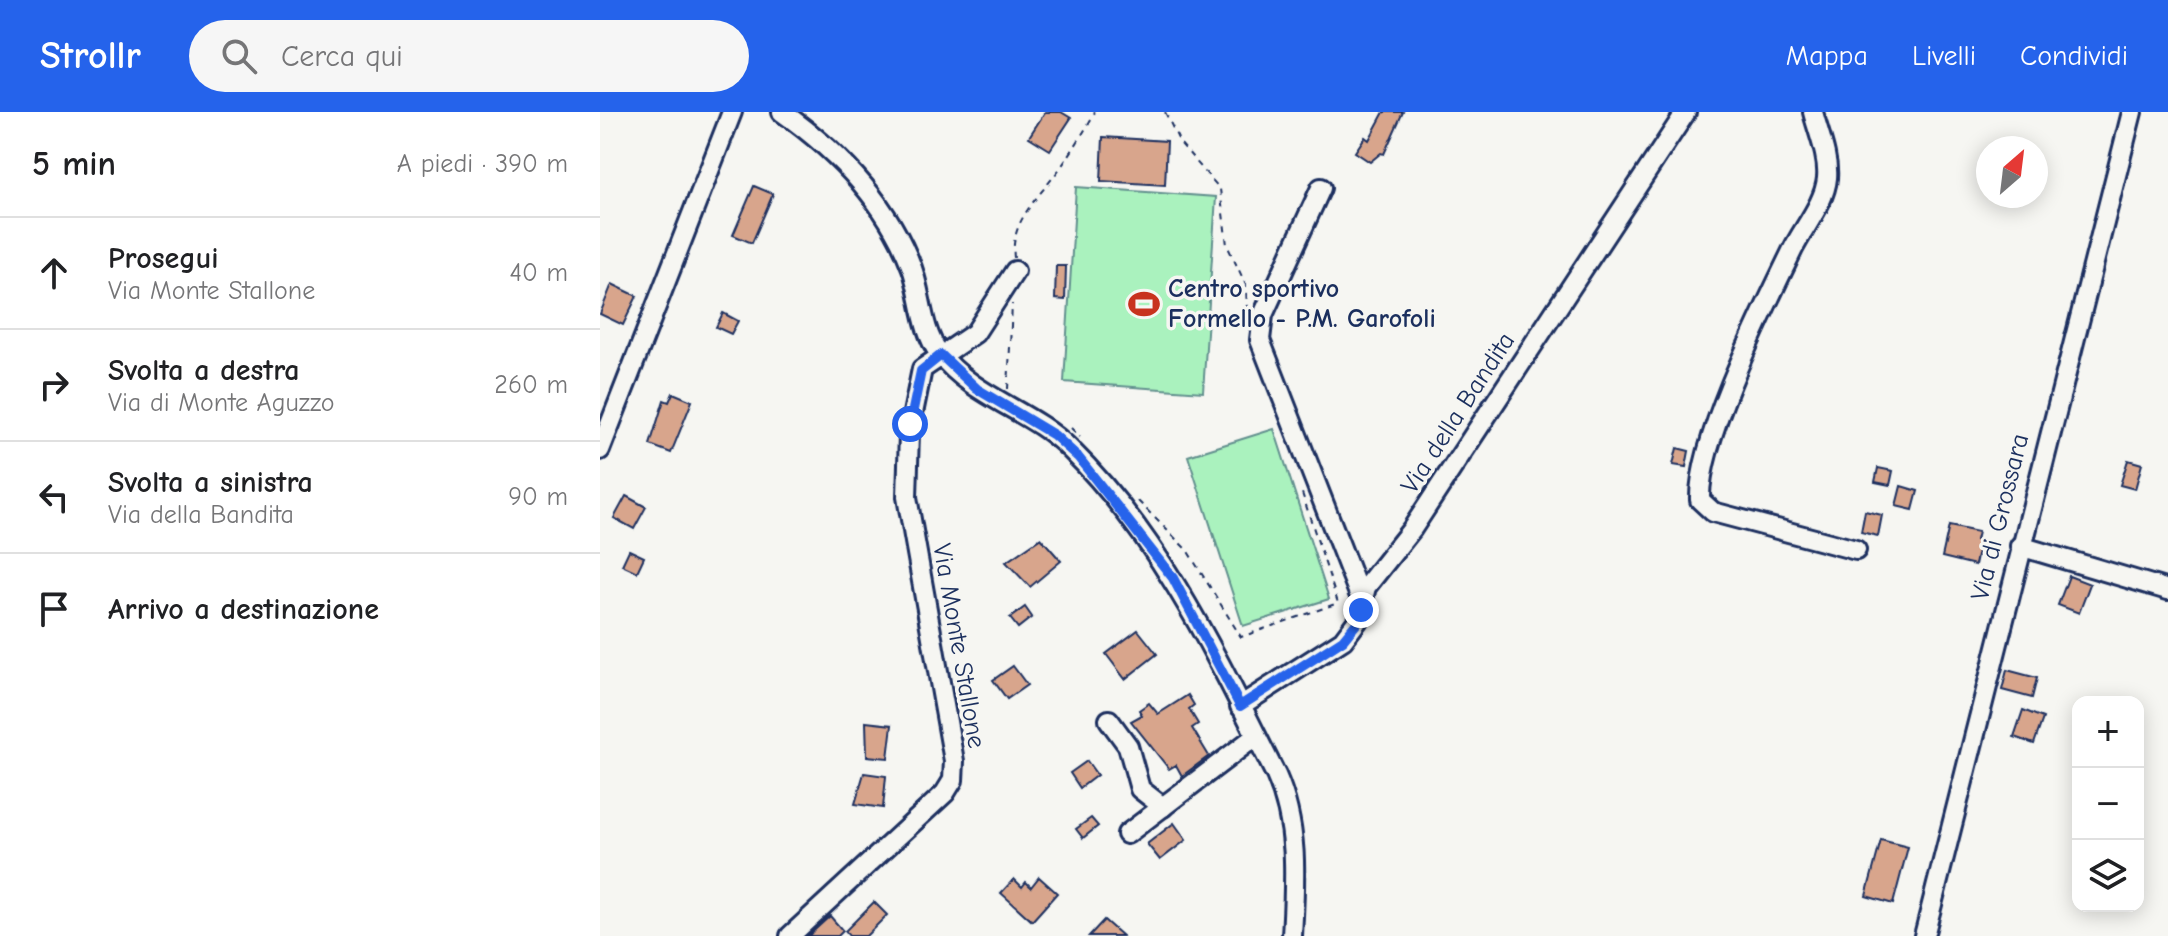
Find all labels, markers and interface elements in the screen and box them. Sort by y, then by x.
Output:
search box [189,20,749,92]
text: Strollr [40,34,141,78]
icon: search [217,34,261,78]
text: Cerca qui [281,39,403,74]
text: Mappa [1786,40,1868,72]
text: Livelli [1912,40,1976,72]
text: Condividi [2020,40,2128,72]
north arrow [1976,136,2048,208]
text: 5 min [32,144,116,184]
text: A piedi · 390 m [397,149,568,179]
text: Prosegui [108,241,219,276]
icon: ahead [32,251,76,295]
text: 40 m [509,258,568,288]
place label: Centro sportivo Formello - P.M. Garofoli [1168,274,1436,334]
text: Via Monte Stallone [108,276,315,306]
sports icon: Centro sportivo Formello - P.M. Garofoli [1127,287,1161,321]
street label: Via della Bandita [1395,327,1521,499]
text: Svolta a destra [108,353,300,388]
icon: right [32,363,76,407]
text: 260 m [494,370,568,400]
text: Via di Monte Aguzzo [108,388,335,418]
route start [892,406,928,442]
street label: Via di Grossara [1965,431,2035,603]
text: Svolta a sinistra [108,465,313,500]
icon: left [32,475,76,519]
text: 90 m [508,482,568,512]
text: Via della Bandita [108,500,294,530]
street label: Via Monte Stallone [926,541,992,751]
icon: arrive [32,587,76,631]
text: Arrivo a destinazione [108,592,379,627]
route end [1343,592,1379,628]
map controls [2072,696,2144,912]
button: + [2072,696,2144,768]
button: − [2072,768,2144,840]
button: layers [2072,840,2144,912]

